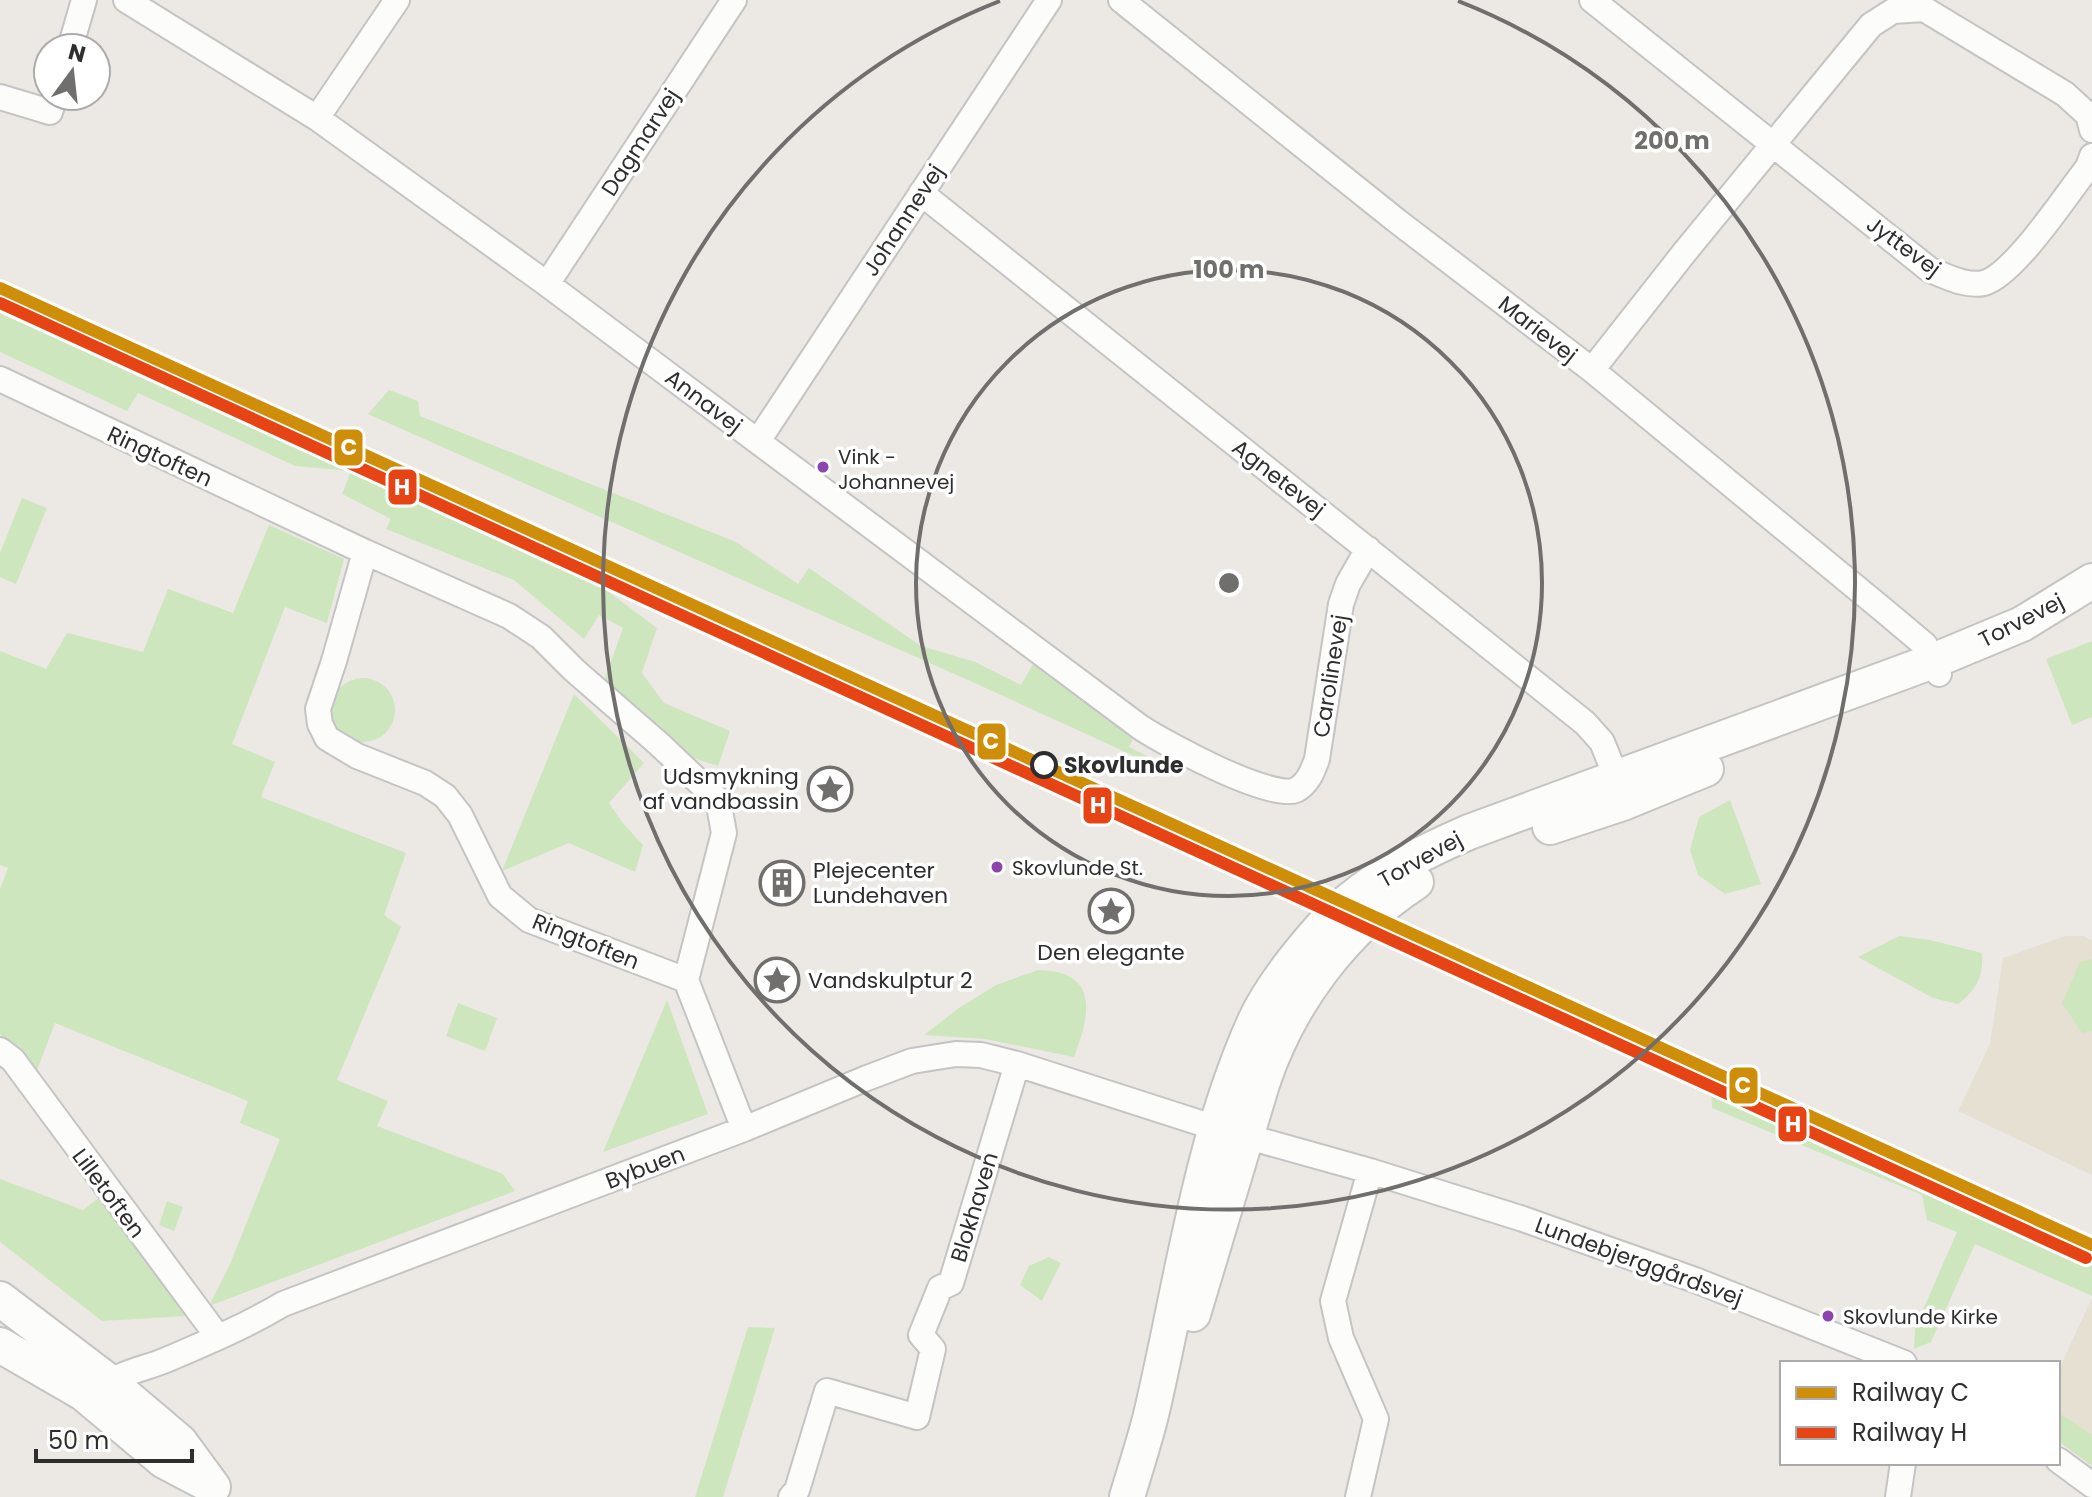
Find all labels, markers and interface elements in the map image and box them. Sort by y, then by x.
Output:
north arrow [32,32,112,112]
text: N [65,36,89,70]
street label: Dagmarvej [594,82,687,202]
text: 200 m [1634,124,1710,157]
street label: Johannevej [856,158,951,282]
street label: Jyttevej [1860,209,1947,284]
text: 100 m [1194,253,1264,286]
street label: Marievej [1492,289,1584,370]
street label: Annavej [659,362,749,441]
street label: Ringtoften [102,419,217,494]
line badge: C [333,428,364,467]
text: C [341,432,357,463]
street label: Agnetevej [1226,432,1332,525]
place label: Vink - Johannevej [838,443,954,496]
marker: Vink - Johannevej [815,459,831,475]
line badge: H [387,468,418,506]
text: H [394,472,410,503]
centre of rings [1215,569,1243,597]
street label: Torvevej [1973,586,2069,655]
street label: Carolinevej [1305,612,1356,740]
line badge: C [976,722,1007,761]
text: C [983,726,999,757]
place label: Skovlunde [1064,750,1184,781]
marker: Skovlunde [1031,752,1057,778]
place label: Udsmykning af vandbassin [643,761,799,817]
place icon: Udsmykning af vandbassin [806,765,854,813]
line badge: H [1082,786,1113,825]
text: H [1090,790,1106,821]
street label: Torvevej [1373,824,1468,895]
place label: Skovlunde St. [1012,854,1143,882]
place label: Plejecenter Lundehaven [813,855,948,911]
building icon: Plejecenter Lundehaven [758,859,806,907]
marker: Skovlunde St. [989,859,1005,875]
place icon: Den elegante [1087,887,1135,935]
street label: Ringtoften [528,906,644,977]
place label: Den elegante [1037,937,1185,968]
place icon: Vandskulptur 2 [753,956,801,1004]
place label: Vandskulptur 2 [808,965,973,996]
line badge: C [1728,1066,1759,1105]
text: C [1735,1070,1751,1101]
line badge: H [1777,1105,1808,1143]
text: H [1785,1109,1801,1140]
street label: Bybuen [601,1138,689,1197]
street label: Lilletoften [65,1142,152,1244]
street label: Blokhaven [943,1148,1006,1266]
street label: Lundebjerggårdsvej [1531,1209,1747,1313]
place label: Skovlunde Kirke [1843,1303,1998,1331]
marker: Skovlunde Kirke [1820,1308,1836,1324]
legend [1780,1361,2060,1465]
text: Railway C [1852,1376,1969,1409]
scale bar [36,1413,192,1463]
text: Railway H [1852,1416,1967,1449]
text: 50 m [48,1424,109,1457]

